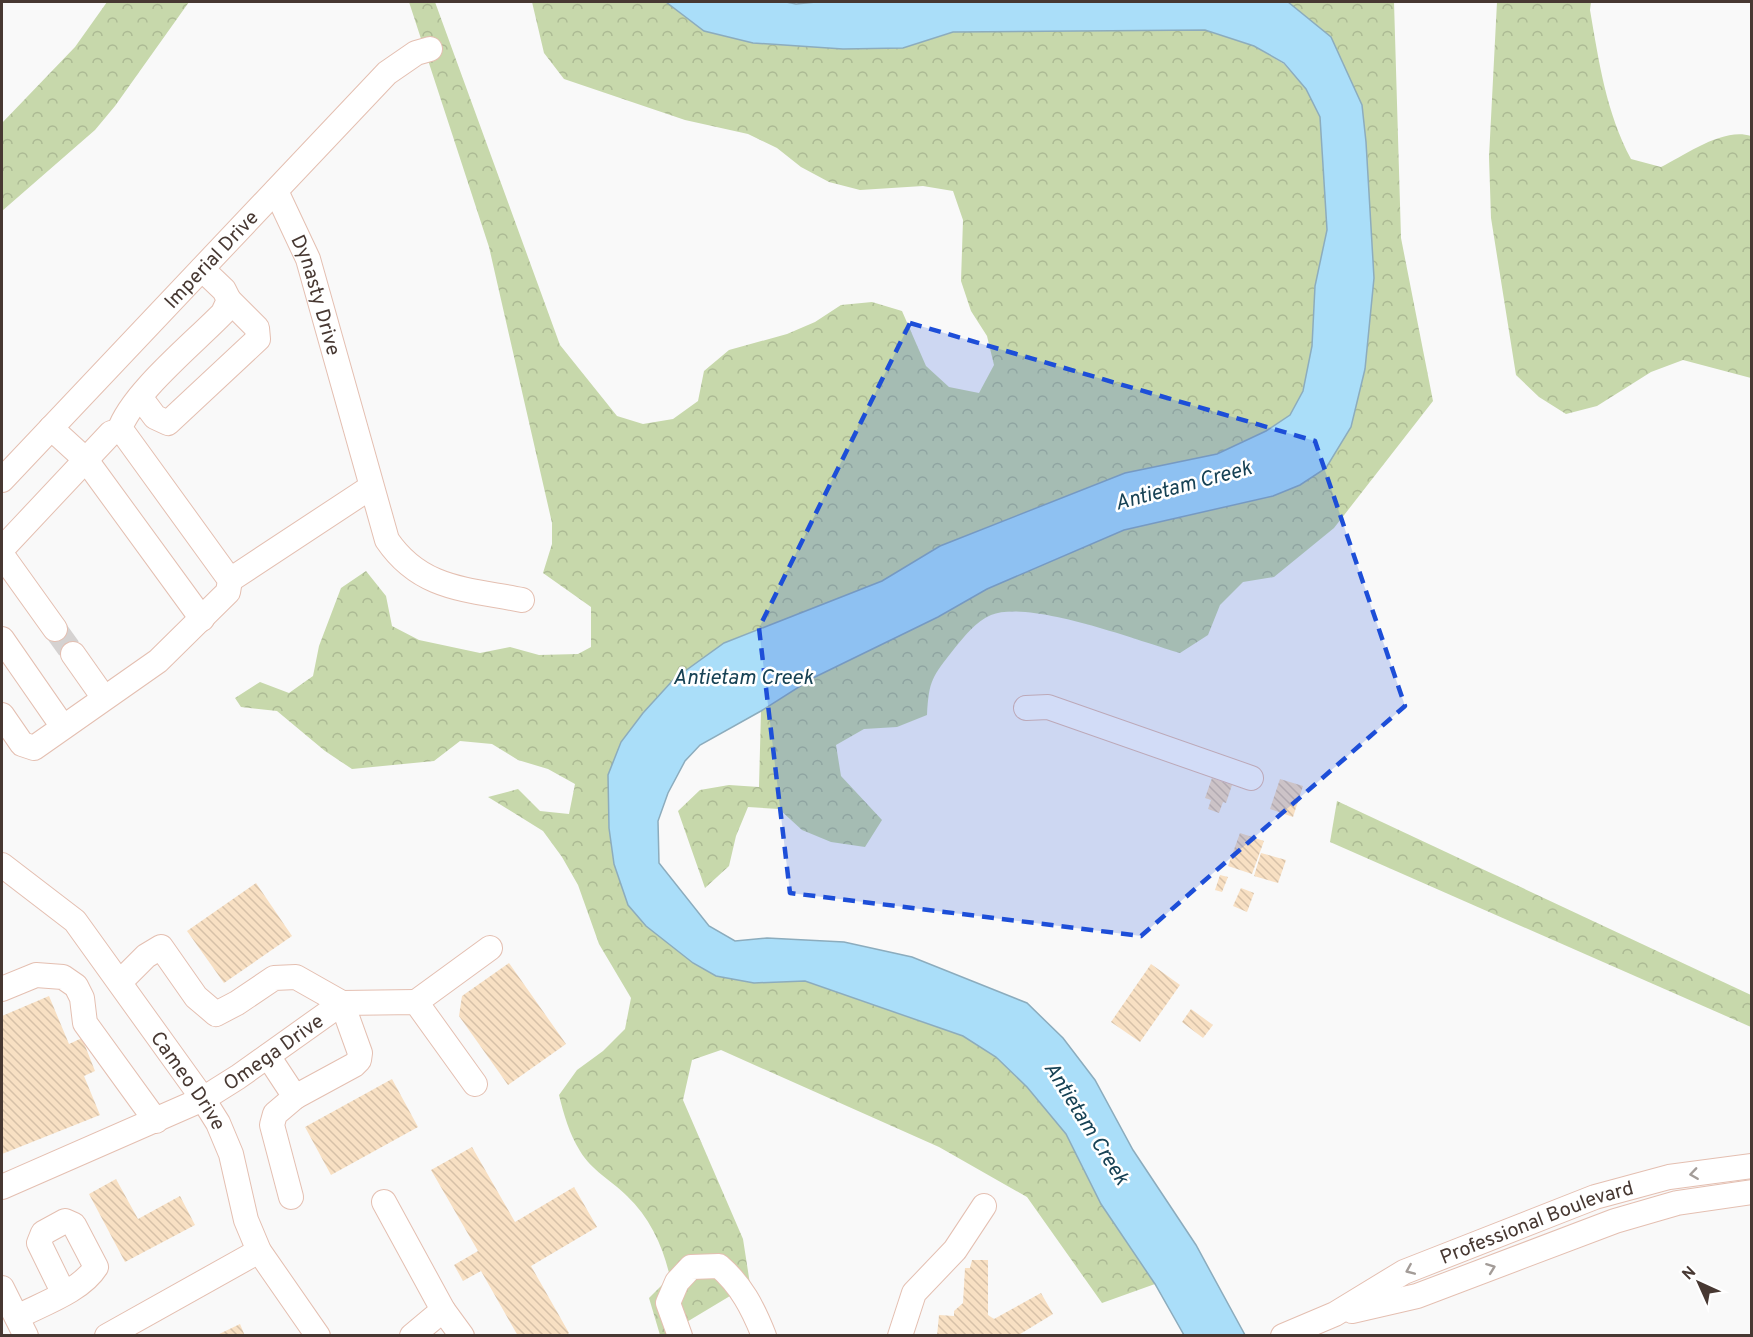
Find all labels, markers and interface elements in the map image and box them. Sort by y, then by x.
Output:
street label: Imperial Drive [160,206,265,315]
street label: Dynasty Drive [283,231,346,359]
water label: Antietam Creek [1112,455,1255,518]
water label: Antietam Creek [673,665,814,692]
street label: Omega Drive [219,1009,330,1098]
street label: Cameo Drive [144,1027,231,1134]
water label: Antietam Creek [1037,1057,1135,1191]
one-way arrow [1689,1167,1698,1179]
street label: Professional Boulevard [1437,1176,1637,1272]
north arrow [1669,1253,1729,1313]
one-way arrow [1406,1263,1417,1275]
one-way arrow [1485,1263,1496,1276]
text: N [1679,1263,1701,1285]

